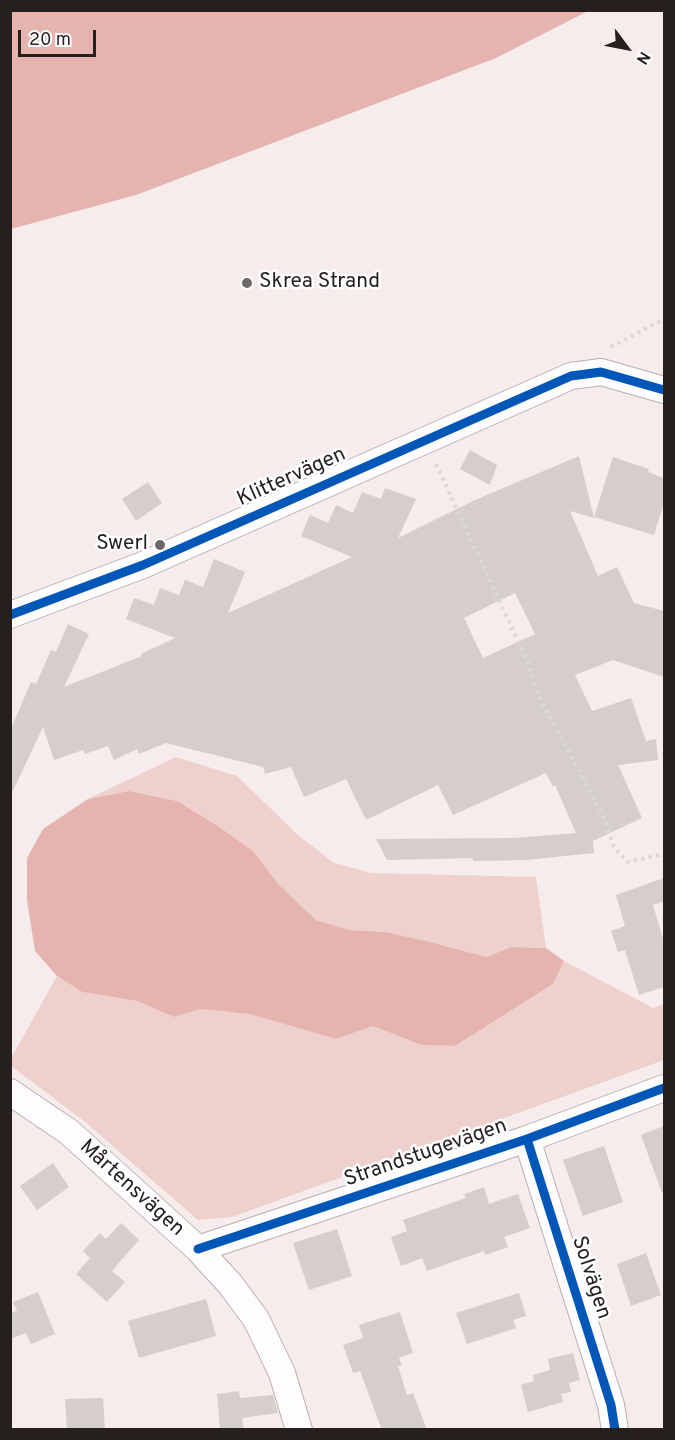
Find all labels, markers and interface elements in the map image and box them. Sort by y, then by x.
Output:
scale bar [21,18,99,56]
north arrow [597,18,657,78]
text: 20 m [29,29,71,52]
text: N [631,47,654,68]
place label: Skrea Strand [259,270,380,296]
marker: Skrea Strand [240,276,254,290]
street label: Klittervägen [234,443,350,513]
place label: Swerl [96,532,148,558]
marker: Swerl [153,538,167,552]
street label: Strandstugevägen [341,1114,511,1194]
street label: Mårtensvägen [73,1135,189,1243]
street label: Solvägen [565,1233,615,1323]

